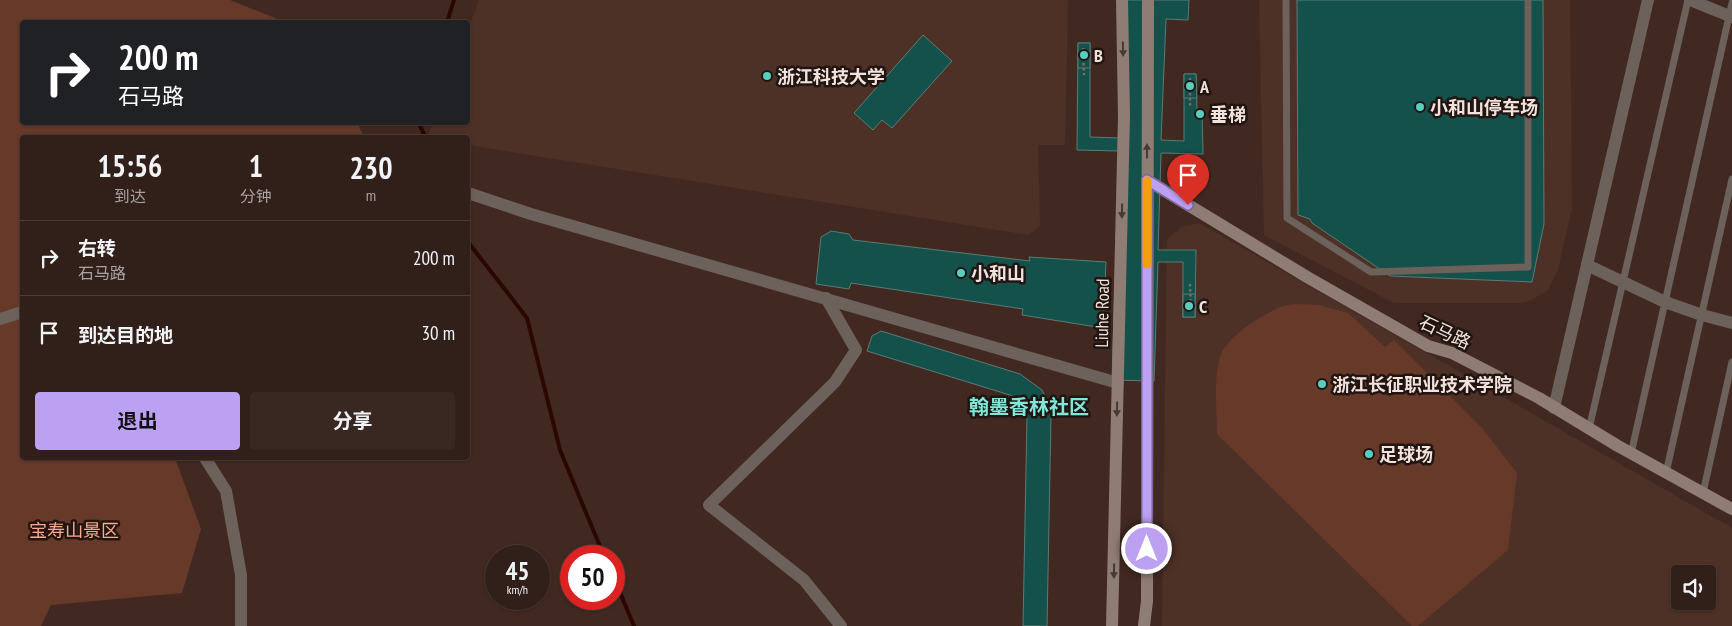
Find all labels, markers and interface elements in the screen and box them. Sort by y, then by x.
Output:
text: 200 m [118,34,199,80]
icon: right [35,40,100,105]
one-way arrow [1119,41,1127,57]
place label: B [1094,44,1103,67]
marker: B [1078,49,1090,61]
place label: 浙江科技大学 [777,65,885,88]
marker: 浙江科技大学 [761,70,773,82]
place label: A [1199,75,1210,98]
marker: A [1184,80,1196,92]
text: 石马路 [118,82,184,110]
place label: 小和山停车场 [1430,96,1538,119]
marker: 小和山停车场 [1414,101,1426,113]
place label: 垂梯 [1210,103,1246,126]
marker: 垂梯 [1194,108,1206,120]
one-way arrow [1143,143,1151,159]
text: 15:56 [98,146,162,185]
text: 1 [249,146,263,185]
text: 230 [349,148,392,187]
pin [1167,154,1209,205]
icon: arrive [1174,161,1202,189]
text: m [366,185,376,205]
text: 到达 [114,186,146,206]
text: 分钟 [240,186,272,206]
one-way arrow [1118,203,1126,219]
text: 右转 [78,236,116,260]
icon: right [35,244,63,272]
text: 200 m [413,246,455,270]
place label: 小和山 [971,262,1025,285]
text: 石马路 [78,263,126,283]
marker: 小和山 [955,267,967,279]
street label: Liuhe Road [1090,278,1114,348]
place label: C [1199,295,1207,318]
marker: C [1183,300,1195,312]
street label: 石马路 [1416,310,1474,354]
icon: arrive [35,319,63,347]
text: 30 m [422,321,455,345]
text: 到达目的地 [78,323,173,347]
place label: 浙江长征职业技术学院 [1332,373,1512,396]
marker: 浙江长征职业技术学院 [1316,378,1328,390]
button: 退出 [35,392,240,450]
button: 分享 [250,392,455,450]
district label: 翰墨香林社区 [969,394,1089,420]
one-way arrow [1113,401,1121,417]
place label: 足球场 [1379,443,1433,466]
marker: 足球场 [1363,448,1375,460]
park label: 宝寿山景区 [29,519,119,542]
position arrow [1120,522,1172,574]
speed limit sign: 50 [560,545,625,610]
text: 45 [506,555,529,587]
one-way arrow [1109,563,1117,579]
map controls [1671,565,1716,610]
button: sound [1671,565,1716,610]
text: km/h [507,582,528,597]

